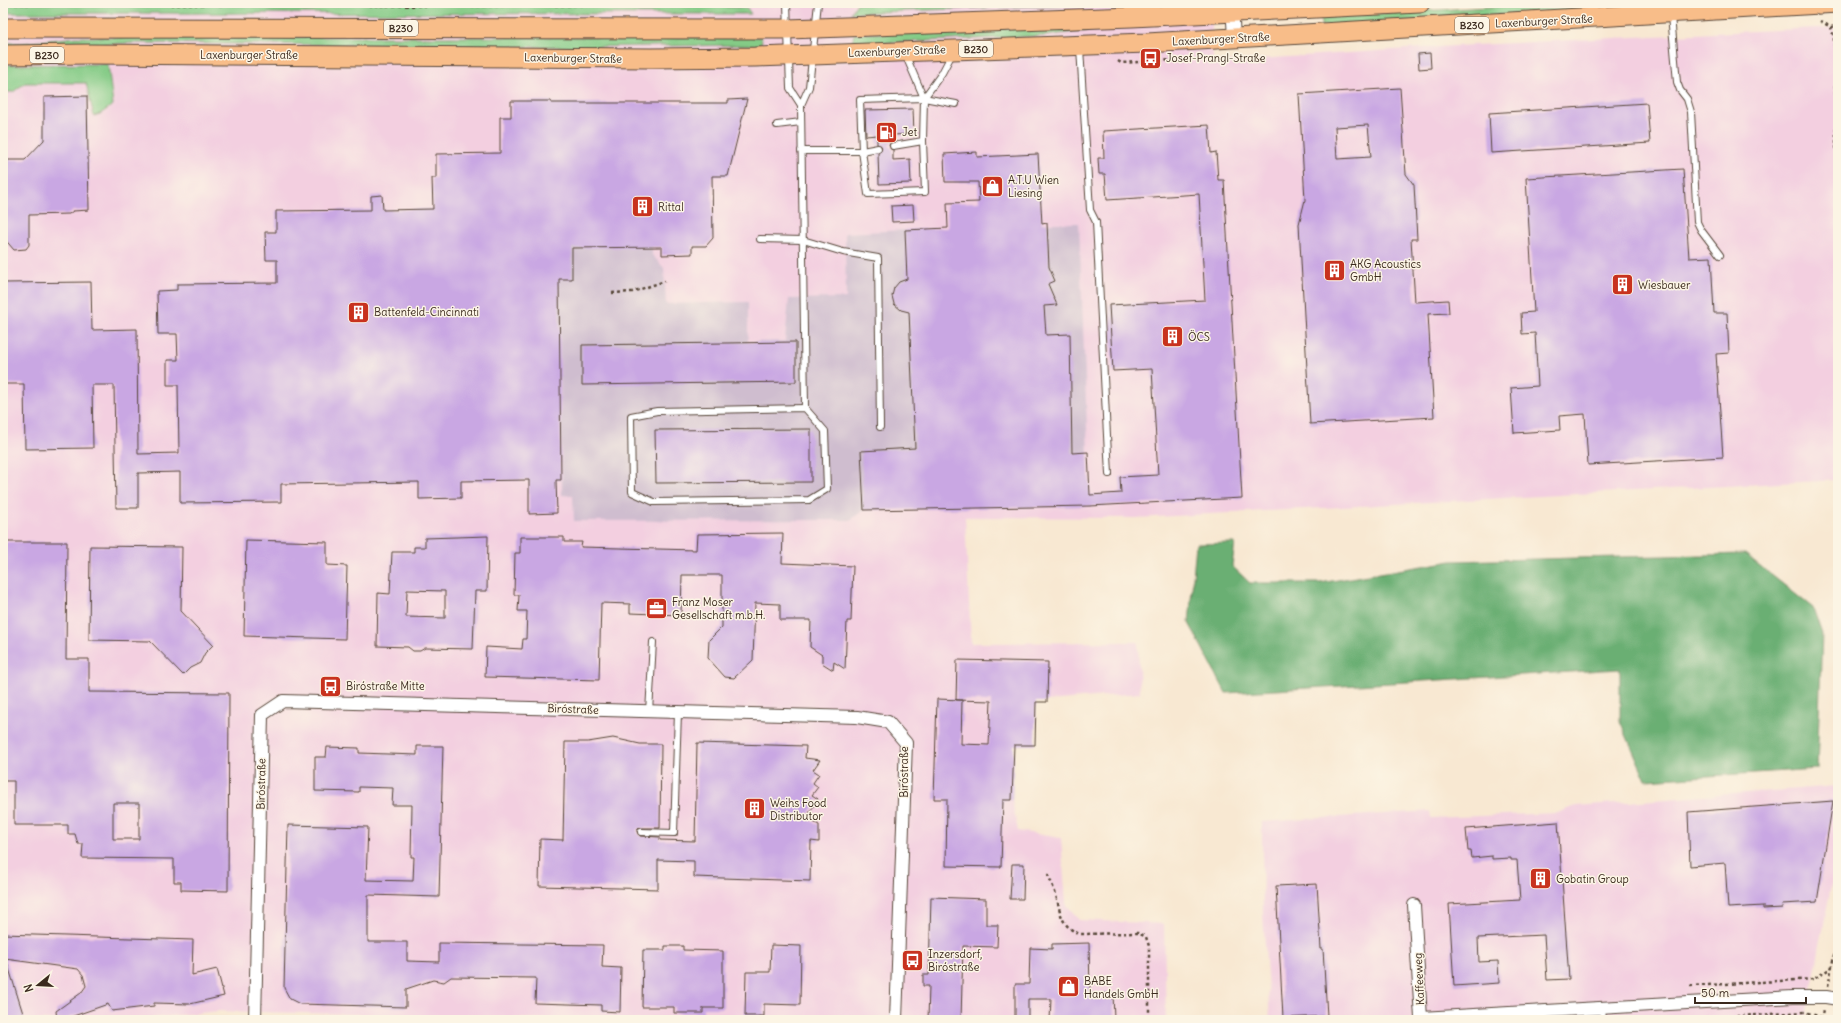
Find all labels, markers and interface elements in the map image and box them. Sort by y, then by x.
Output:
street label: Laxenburger Straße [1495,11,1593,31]
road number: B230 [1455,17,1489,33]
road number: B230 [384,20,418,36]
street label: Laxenburger Straße [1172,29,1270,49]
road number: B230 [959,41,993,57]
street label: Laxenburger Straße [848,42,946,60]
bus stop icon: Josef-Prangl-Straße [1137,45,1163,71]
road number: B230 [30,47,64,63]
street label: Laxenburger Straße [200,48,298,62]
street label: Laxenburger Straße [524,50,622,66]
place label: Josef-Prangl-Straße [1166,51,1266,65]
fuel station icon: Jet [874,119,900,145]
place label: Jet [902,125,918,139]
shop icon: A.T.U Wien Liesing [980,173,1006,199]
place label: A.T.U Wien Liesing [1008,173,1059,200]
building icon: Rittal [629,194,655,220]
place label: Rittal [658,200,684,214]
building icon: AKG Acoustics GmbH [1322,257,1348,283]
place label: AKG Acoustics GmbH [1350,257,1421,284]
building icon: Wiesbauer [1609,272,1635,298]
place label: Wiesbauer [1638,278,1691,292]
building icon: Battenfeld-Cincinnati [345,299,371,325]
place label: Battenfeld-Cincinnati [374,305,479,319]
building icon: ÖCS [1159,324,1185,350]
place label: ÖCS [1188,329,1210,344]
office icon: Franz Moser Gesellschaft m.b.H. [643,595,669,621]
place label: Franz Moser Gesellschaft m.b.H. [672,595,765,622]
bus stop icon: Biróstraße Mitte [317,673,343,699]
place label: Biróstraße Mitte [346,679,425,693]
street label: Biróstraße [547,701,599,717]
street label: Biróstraße [897,746,911,798]
street label: Biróstraße [254,758,268,810]
building icon: Weihs Food Distributor [741,796,767,822]
place label: Weihs Food Distributor [770,796,827,823]
building icon: Gobatin Group [1527,866,1553,892]
place label: Gobatin Group [1556,872,1629,886]
bus stop icon: Inzersdorf, Biróstraße [900,947,926,973]
place label: Inzersdorf, Biróstraße [928,947,982,974]
street label: Kaffeeweg [1411,952,1427,1006]
north arrow [18,965,58,1005]
shop icon: BABE Handels GmbH [1055,974,1081,1000]
place label: BABE Handels GmbH [1084,974,1159,1001]
scale bar [1695,979,1806,1005]
text: N [21,982,36,994]
text: 50 m [1701,985,1730,1000]

